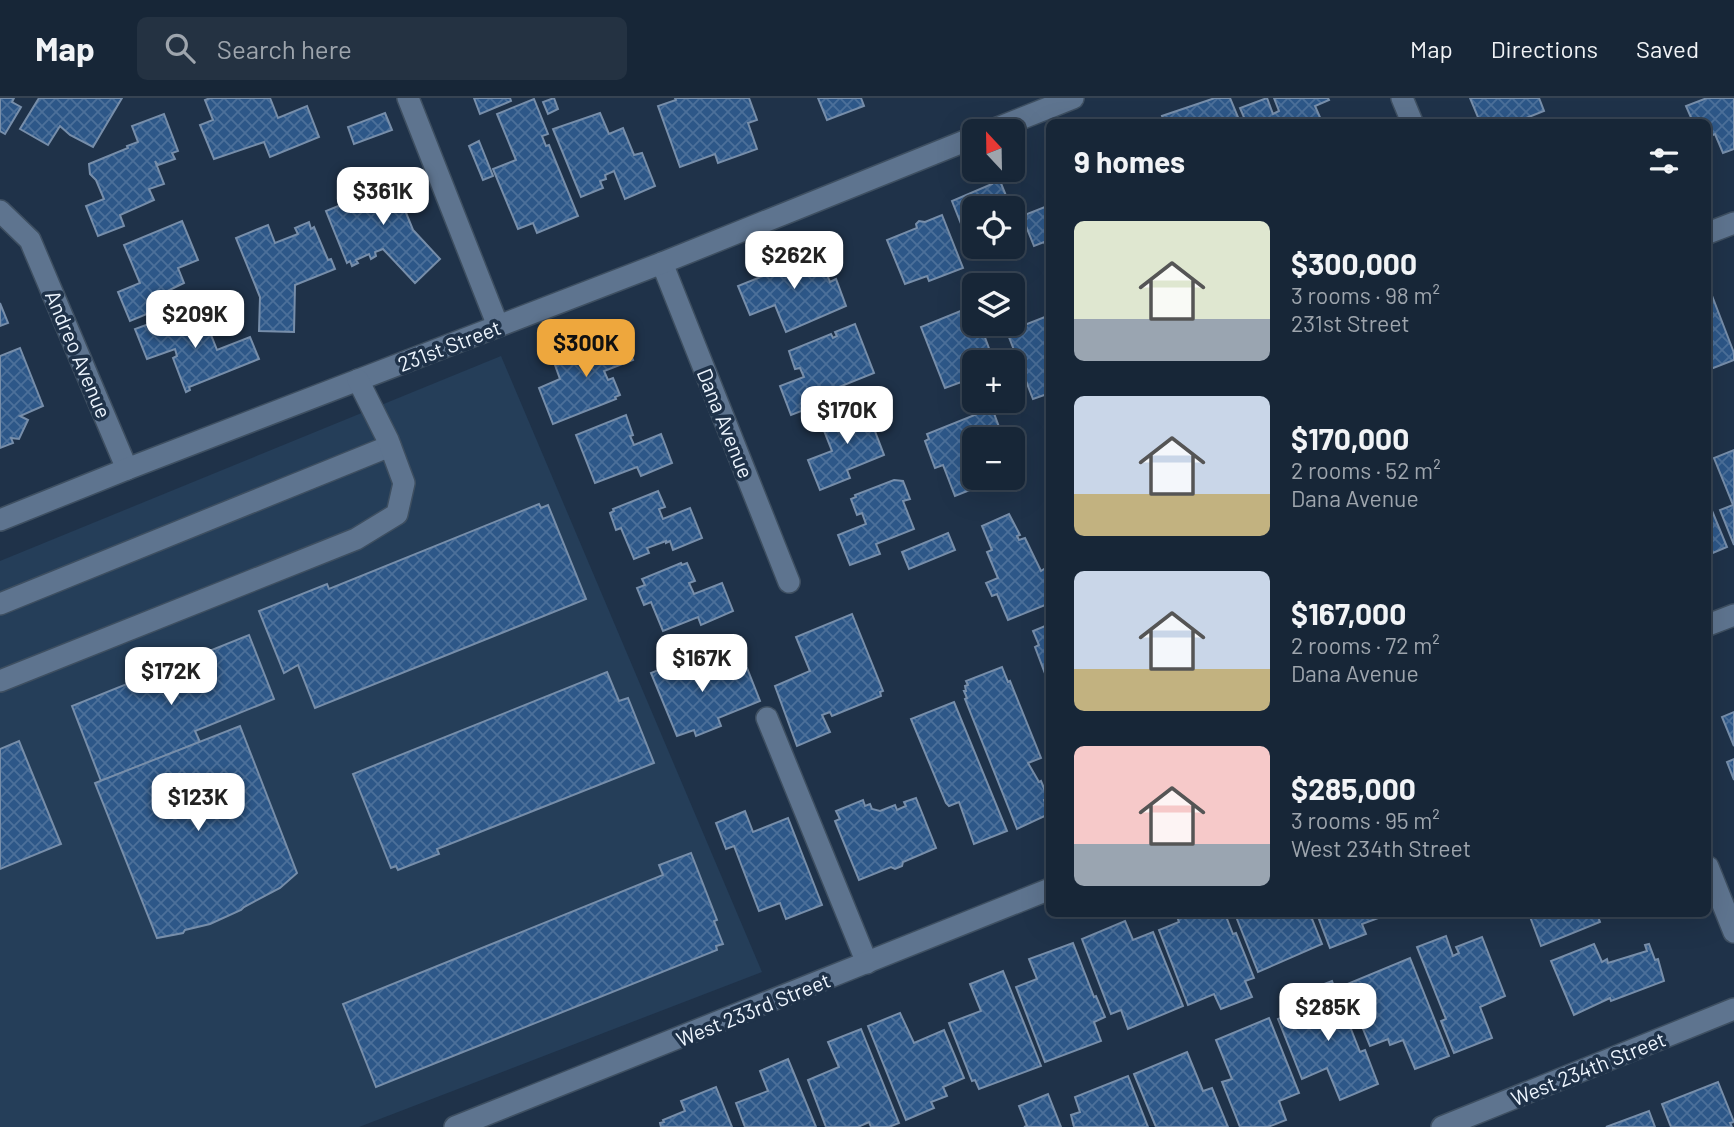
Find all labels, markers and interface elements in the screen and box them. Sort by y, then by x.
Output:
search box [137,17,627,80]
text: Map [35,28,95,68]
icon: search [161,29,199,67]
text: Search here [217,33,352,64]
text: Map [1410,34,1453,63]
text: Directions [1491,34,1598,63]
text: Saved [1636,34,1699,63]
north arrow [962,119,1026,182]
map controls [962,119,1025,490]
icon: filters [1645,142,1683,180]
text: 9 homes [1074,143,1185,179]
pin: $361K [334,167,432,227]
text: $361K [353,176,413,204]
button: locate [962,196,1025,259]
pin: $262K [745,232,843,291]
text: $262K [761,240,827,268]
text: $300,000 [1291,245,1417,281]
icon: home [1130,249,1214,333]
button: layers [962,273,1025,336]
text: 3 rooms · 98 m² [1291,281,1440,309]
street label: Andreo Avenue [41,286,117,422]
pin: $209K [146,290,244,350]
text: $209K [162,299,228,327]
text: 231st Street [1291,309,1410,337]
street label: 231st Street [394,314,504,376]
pin: $300K [537,320,635,379]
text: $300K [553,328,619,356]
button: + [962,350,1025,413]
street label: Dana Avenue [693,364,759,482]
pin: $170K [798,386,896,446]
text: $170K [817,395,877,423]
text: $170,000 [1291,420,1409,456]
icon: home [1130,424,1214,508]
button: − [962,427,1025,490]
text: 2 rooms · 52 m² [1291,456,1441,484]
text: Dana Avenue [1291,484,1419,512]
text: $167,000 [1291,595,1406,631]
icon: home [1130,599,1214,683]
text: 2 rooms · 72 m² [1291,631,1440,659]
pin: $167K [653,634,751,694]
text: $167K [672,643,732,671]
pin: $172K [122,648,220,707]
text: $172K [141,656,201,684]
text: Dana Avenue [1291,659,1419,687]
text: $285,000 [1291,770,1416,806]
pin: $123K [149,774,247,833]
icon: home [1130,774,1214,858]
text: $123K [168,782,228,810]
text: 3 rooms · 95 m² [1291,806,1440,834]
text: West 234th Street [1291,834,1471,862]
street label: West 233rd Street [672,967,834,1051]
pin: $285K [1279,984,1377,1043]
text: $285K [1295,992,1361,1020]
street label: West 234th Street [1507,1026,1669,1110]

